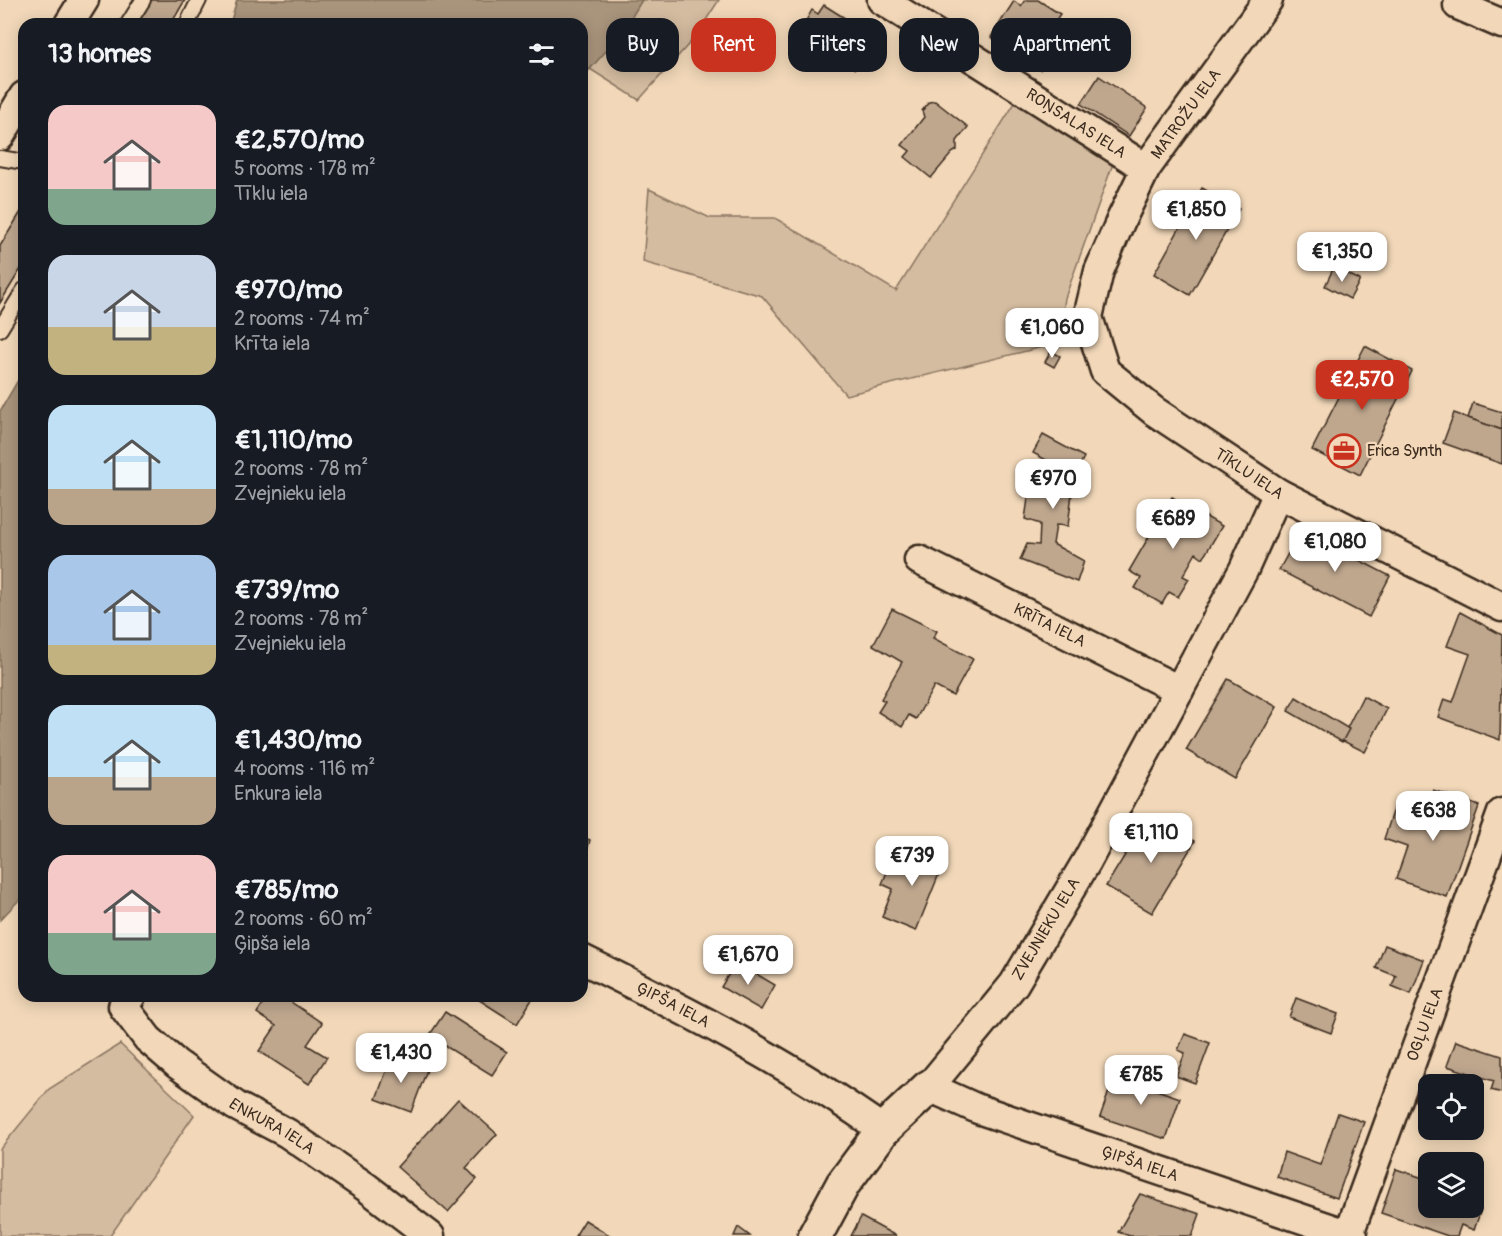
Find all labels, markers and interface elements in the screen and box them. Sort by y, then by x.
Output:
chip: Buy [606,18,679,72]
chip: Rent [691,18,776,72]
chip: Filters [788,18,887,72]
chip: New [899,18,979,72]
chip: Apartment [991,18,1131,72]
text: 13 homes [48,38,151,70]
icon: filters [525,38,558,71]
street label: MATROŽU IELA [1147,65,1225,163]
street label: ROŅSALAS IELA [1022,84,1130,163]
text: €2,570/mo [234,124,364,156]
icon: home [96,129,168,201]
text: 5 rooms · 178 m² [234,156,376,181]
text: Tīklu iela [234,181,308,206]
pin: €1,850 [1147,190,1245,241]
text: €1,850 [1166,197,1226,222]
pin: €1,350 [1293,232,1391,283]
text: €1,350 [1311,239,1373,264]
text: €970/mo [234,274,342,306]
icon: home [96,279,168,351]
text: 2 rooms · 74 m² [234,306,370,331]
pin: €1,060 [1003,308,1101,359]
text: €1,060 [1019,315,1085,340]
text: Krīta iela [234,331,310,356]
pin: €2,570 [1313,360,1411,411]
text: €2,570 [1330,367,1394,392]
text: €1,110/mo [234,424,352,456]
icon: home [96,429,168,501]
office icon: Erica Synth [1326,433,1362,469]
place label: Erica Synth [1367,441,1442,461]
street label: TĪKLU IELA [1211,444,1287,504]
text: 2 rooms · 78 m² [234,456,368,481]
pin: €970 [1017,459,1089,510]
text: €970 [1029,466,1077,491]
text: Zvejnieku iela [234,481,346,506]
pin: €689 [1137,499,1209,550]
text: €689 [1150,506,1196,531]
pin: €1,080 [1286,522,1384,573]
text: €1,080 [1303,529,1367,554]
text: €739/mo [234,574,339,606]
icon: home [96,579,168,651]
street label: KRĪTA IELA [1010,599,1089,652]
text: 2 rooms · 78 m² [234,606,368,631]
text: Zvejnieku iela [234,631,346,656]
text: €1,430/mo [234,724,362,756]
icon: home [96,729,168,801]
text: 4 rooms · 116 m² [234,756,375,781]
text: Enkura iela [234,781,322,806]
pin: €638 [1397,791,1469,842]
text: €638 [1410,798,1456,823]
pin: €1,110 [1102,813,1200,864]
text: €1,110 [1123,820,1179,845]
pin: €739 [876,836,948,887]
text: €739 [889,843,935,868]
text: €785/mo [234,874,339,906]
street label: ZVEJNIEKU IELA [1008,874,1084,984]
icon: home [96,879,168,951]
text: 2 rooms · 60 m² [234,906,373,931]
text: Ģipša iela [234,931,310,956]
pin: €1,670 [699,935,797,986]
text: €1,670 [717,942,779,967]
street label: ĢIPŠA IELA [633,978,713,1032]
street label: OGĻU IELA [1402,985,1447,1064]
pin: €1,430 [352,1033,450,1084]
text: €1,430 [370,1040,432,1065]
pin: €785 [1105,1055,1177,1106]
text: €785 [1119,1062,1163,1087]
map controls [1418,1074,1484,1218]
button: locate [1418,1074,1484,1140]
street label: ENKURA IELA [225,1094,318,1159]
street label: ĢIPŠA IELA [1099,1142,1181,1186]
button: layers [1418,1152,1484,1218]

